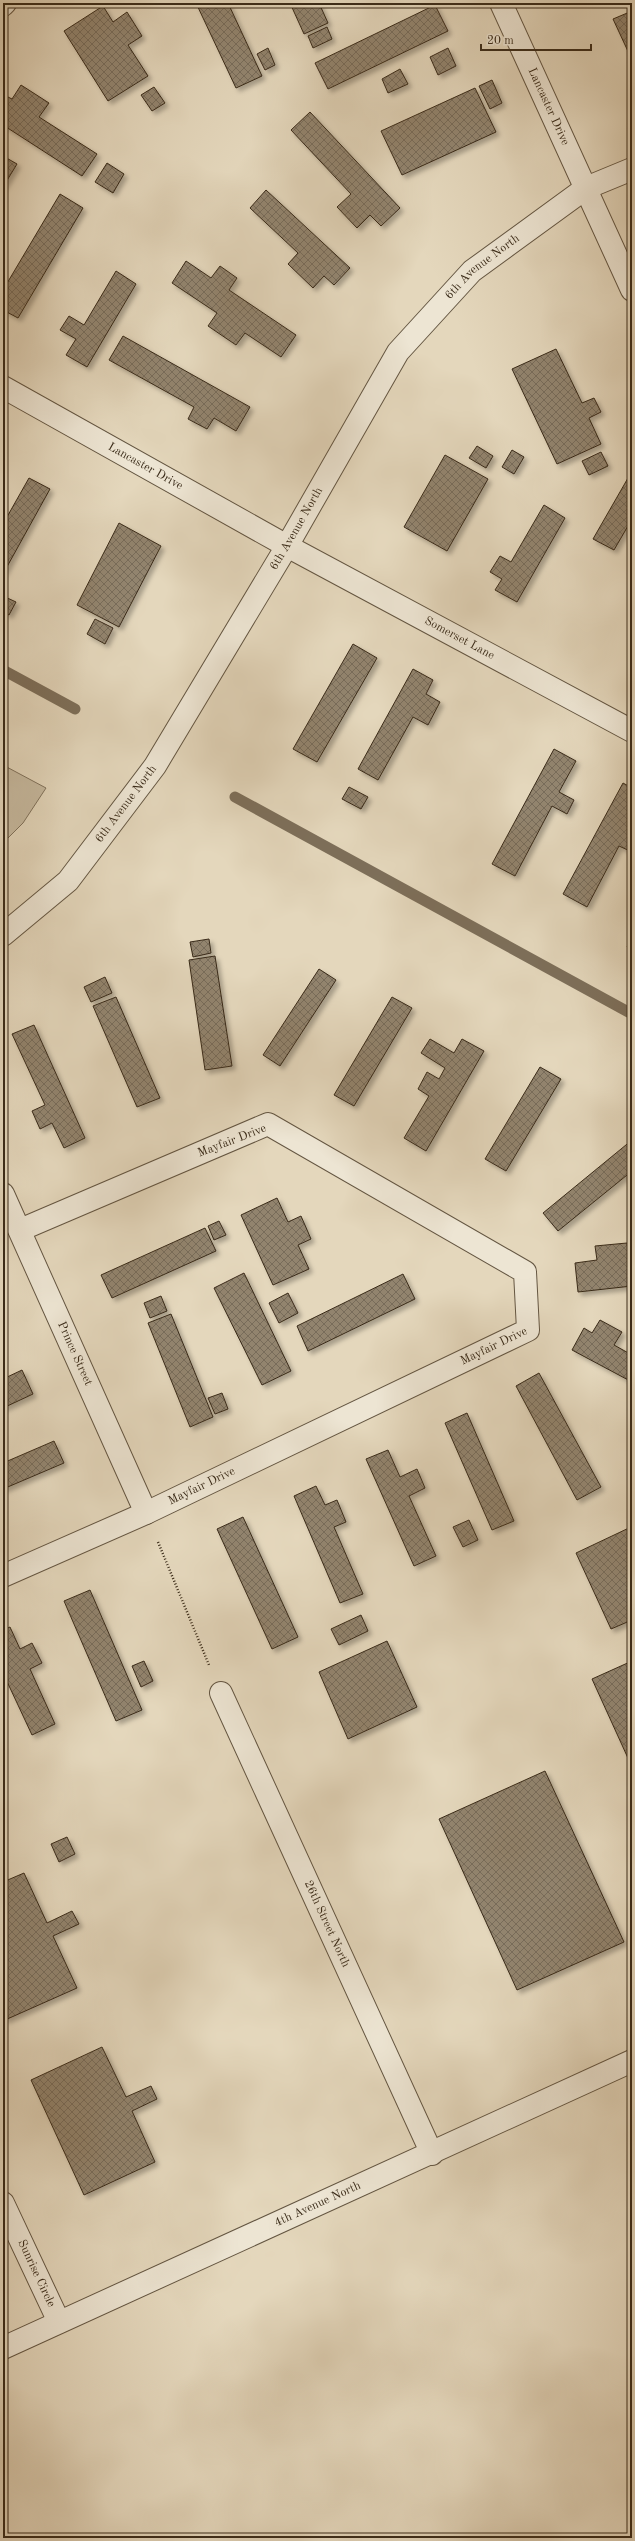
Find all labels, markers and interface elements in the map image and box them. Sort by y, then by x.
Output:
scale bar [481,26,591,52]
text: 20 m [487,35,514,47]
street label: Lancaster Drive [525,66,571,148]
street label: 6th Avenue North [443,232,522,302]
street label: Lancaster Drive [106,441,185,493]
street label: 6th Avenue North [268,485,325,572]
street label: Somerset Lane [422,615,497,662]
street label: 6th Avenue North [93,763,159,845]
street label: Mayfair Drive [196,1122,268,1160]
street label: Prince Street [55,1320,94,1388]
street label: Mayfair Drive [459,1325,530,1367]
street label: Mayfair Drive [166,1465,237,1507]
street label: 26th Street North [302,1879,352,1970]
street label: 4th Avenue North [273,2179,363,2229]
street label: Sunrise Circle [15,2238,57,2310]

